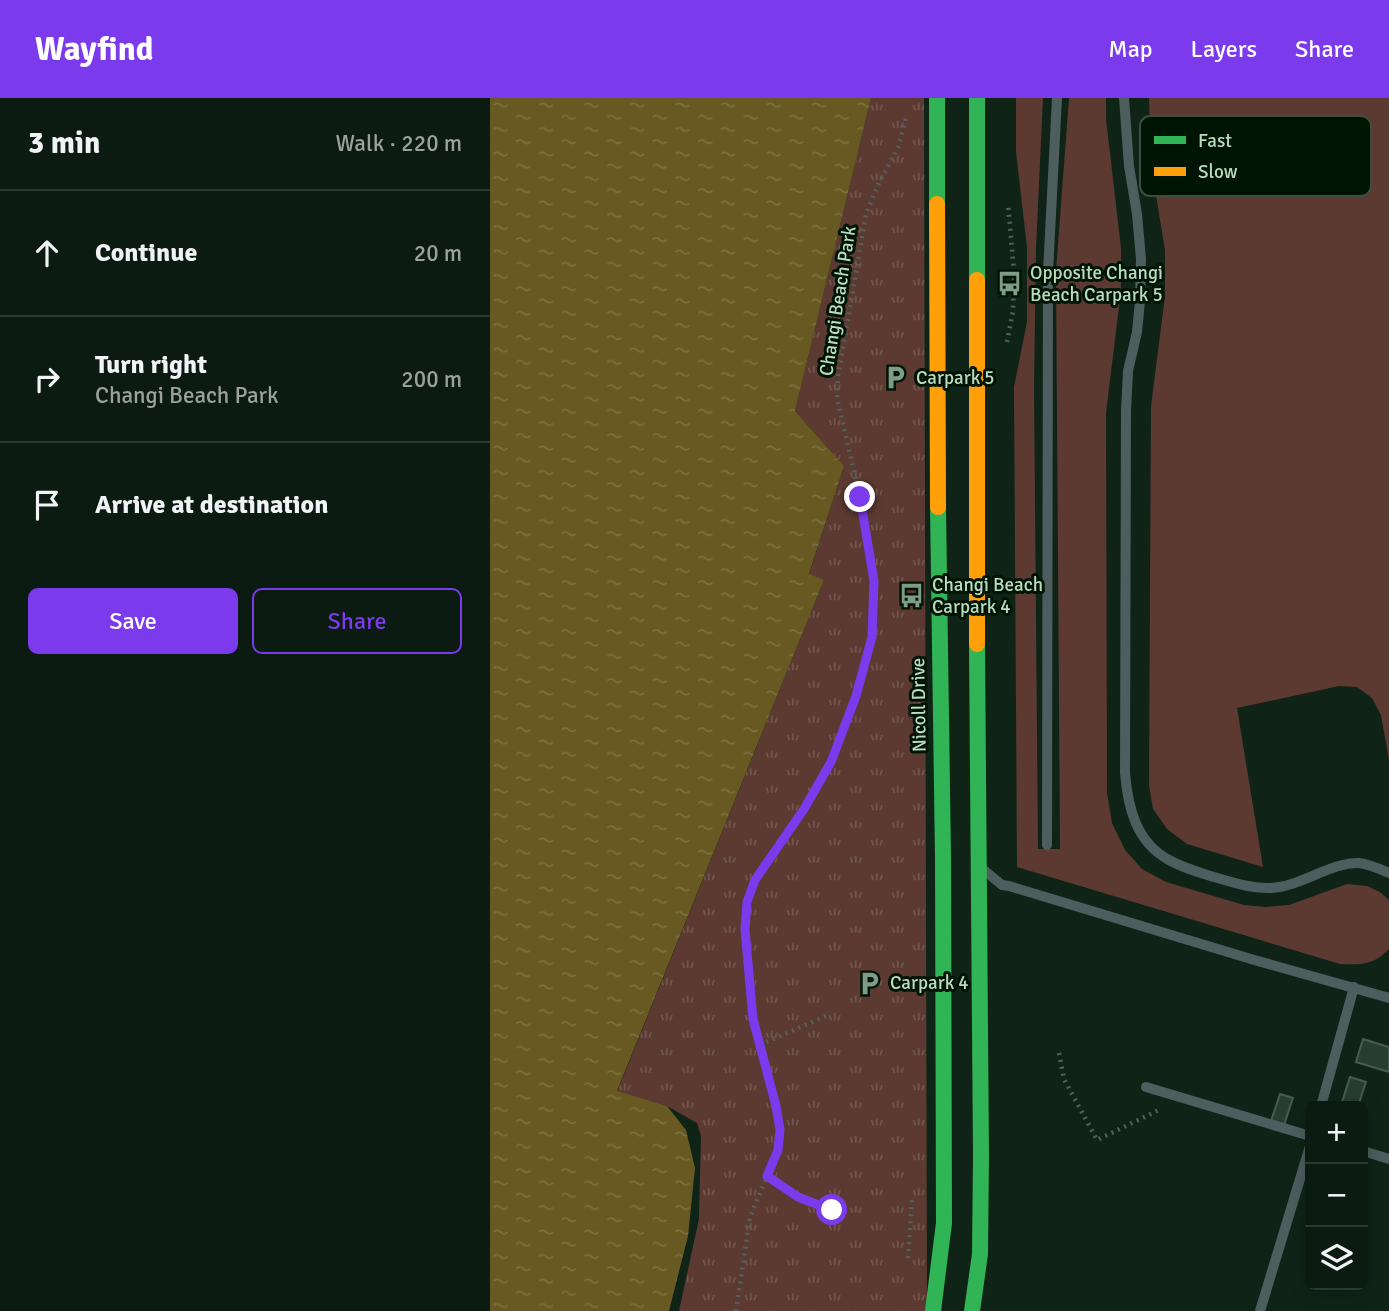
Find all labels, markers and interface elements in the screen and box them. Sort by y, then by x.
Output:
text: Wayfind [35,29,154,70]
text: Map [1108,34,1153,64]
text: Layers [1191,34,1257,64]
text: Share [1295,34,1354,64]
legend [1140,116,1371,196]
text: 3 min [28,125,100,162]
text: Walk · 220 m [336,129,462,158]
text: Fast [1198,129,1232,153]
text: Slow [1198,160,1238,184]
street label: Changi Beach Park [814,224,862,378]
icon: ahead [28,234,66,272]
text: Continue [95,237,197,269]
text: 20 m [414,239,462,268]
place label: Opposite Changi Beach Carpark 5 [1030,261,1163,307]
bus stop icon: Opposite Changi Beach Carpark 5 [996,270,1024,298]
text: Turn right [95,349,207,381]
icon: right [28,360,66,398]
parking icon: Carpark 5 [882,364,910,392]
text: 200 m [401,365,462,394]
place label: Carpark 5 [916,366,995,390]
text: Changi Beach Park [95,381,279,410]
route end [844,481,875,512]
icon: arrive [28,486,66,524]
text: Arrive at destination [95,489,328,521]
place label: Changi Beach Carpark 4 [932,573,1043,619]
bus stop icon: Changi Beach Carpark 4 [898,582,926,610]
button: Save [28,588,238,654]
button: Share [252,588,462,654]
street label: Nicoll Drive [906,658,932,752]
parking icon: Carpark 4 [856,969,884,997]
place label: Carpark 4 [890,971,969,995]
map controls [1305,1101,1368,1290]
button: + [1305,1101,1368,1164]
button: − [1305,1164,1368,1227]
route start [816,1194,847,1225]
button: layers [1305,1227,1368,1290]

